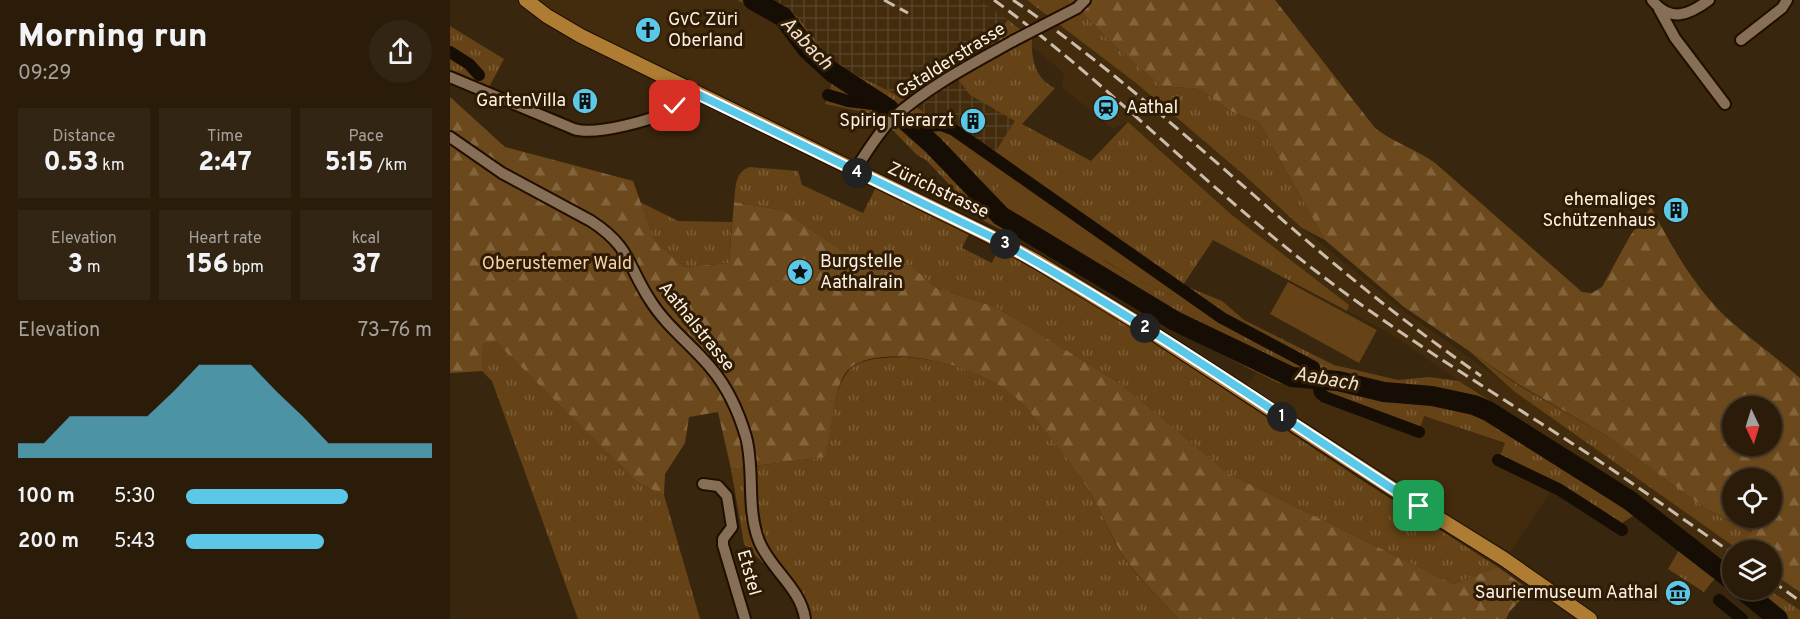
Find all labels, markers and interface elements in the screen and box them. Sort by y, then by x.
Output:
place label: GvC Züri Oberland [668,9,743,53]
water label: Aabach [774,12,838,77]
church icon: GvC Züri Oberland [633,15,663,45]
text: Morning run [18,17,208,59]
street label: Gstalderstrasse [892,18,1010,104]
button: share [369,20,432,83]
text: 09:29 [18,61,71,87]
pin [649,80,700,131]
building icon: GartenVilla [570,86,600,116]
icon: check [658,89,691,122]
place label: GartenVilla [476,90,566,113]
station icon: Aathal [1091,93,1121,123]
place label: Aathal [1126,97,1178,120]
building icon: Spirig Tierarzt [958,106,988,136]
place label: Spirig Tierarzt [839,110,954,133]
text: Distance [53,127,115,147]
text: Time [207,127,243,147]
text: Pace [348,127,384,147]
text: 0.53 [43,147,99,180]
text: 2:47 [198,147,252,180]
text: 5:15 [325,147,374,180]
text: km [99,156,125,176]
text: /km [374,156,407,176]
street label: Zürichstrasse [884,157,992,225]
pin: 4 [842,158,872,188]
text: 4 [852,163,862,183]
place label: ehemaliges Schützenhaus [1542,189,1656,233]
building icon: ehemaliges Schützenhaus [1661,195,1691,225]
text: Elevation [51,229,117,249]
text: Heart rate [188,229,262,249]
text: kcal [352,229,380,249]
pin: 3 [990,229,1020,259]
text: 3 [1000,234,1010,254]
text: 3 [68,249,83,282]
text: 156 [186,249,229,282]
text: 37 [351,249,381,282]
place label: Burgstelle Aathalrain [820,251,903,295]
park label: Oberustemer Wald [482,253,632,276]
place icon: Burgstelle Aathalrain [785,257,815,287]
text: m [83,258,100,278]
text: bpm [229,258,264,278]
street label: Aathalstrasse [653,277,739,377]
pin: 2 [1130,313,1160,343]
text: Elevation [18,318,100,344]
text: 73–76 m [358,318,432,344]
text: 2 [1140,318,1150,338]
water label: Aabach [1292,362,1360,398]
north arrow [1722,396,1782,456]
map controls [1722,396,1782,600]
pin: 1 [1267,402,1297,432]
text: 1 [1279,407,1285,427]
button: locate [1722,468,1782,528]
pin [1393,480,1444,531]
text: 100 m [18,484,75,510]
text: 5:30 [114,484,156,510]
icon: arrive [1402,489,1435,522]
text: 200 m [18,529,79,555]
text: 5:43 [114,529,155,555]
button: layers [1722,540,1782,600]
street label: Etstel [731,547,765,599]
museum icon: Sauriermuseum Aathal [1663,578,1693,608]
place label: Sauriermuseum Aathal [1475,582,1658,605]

